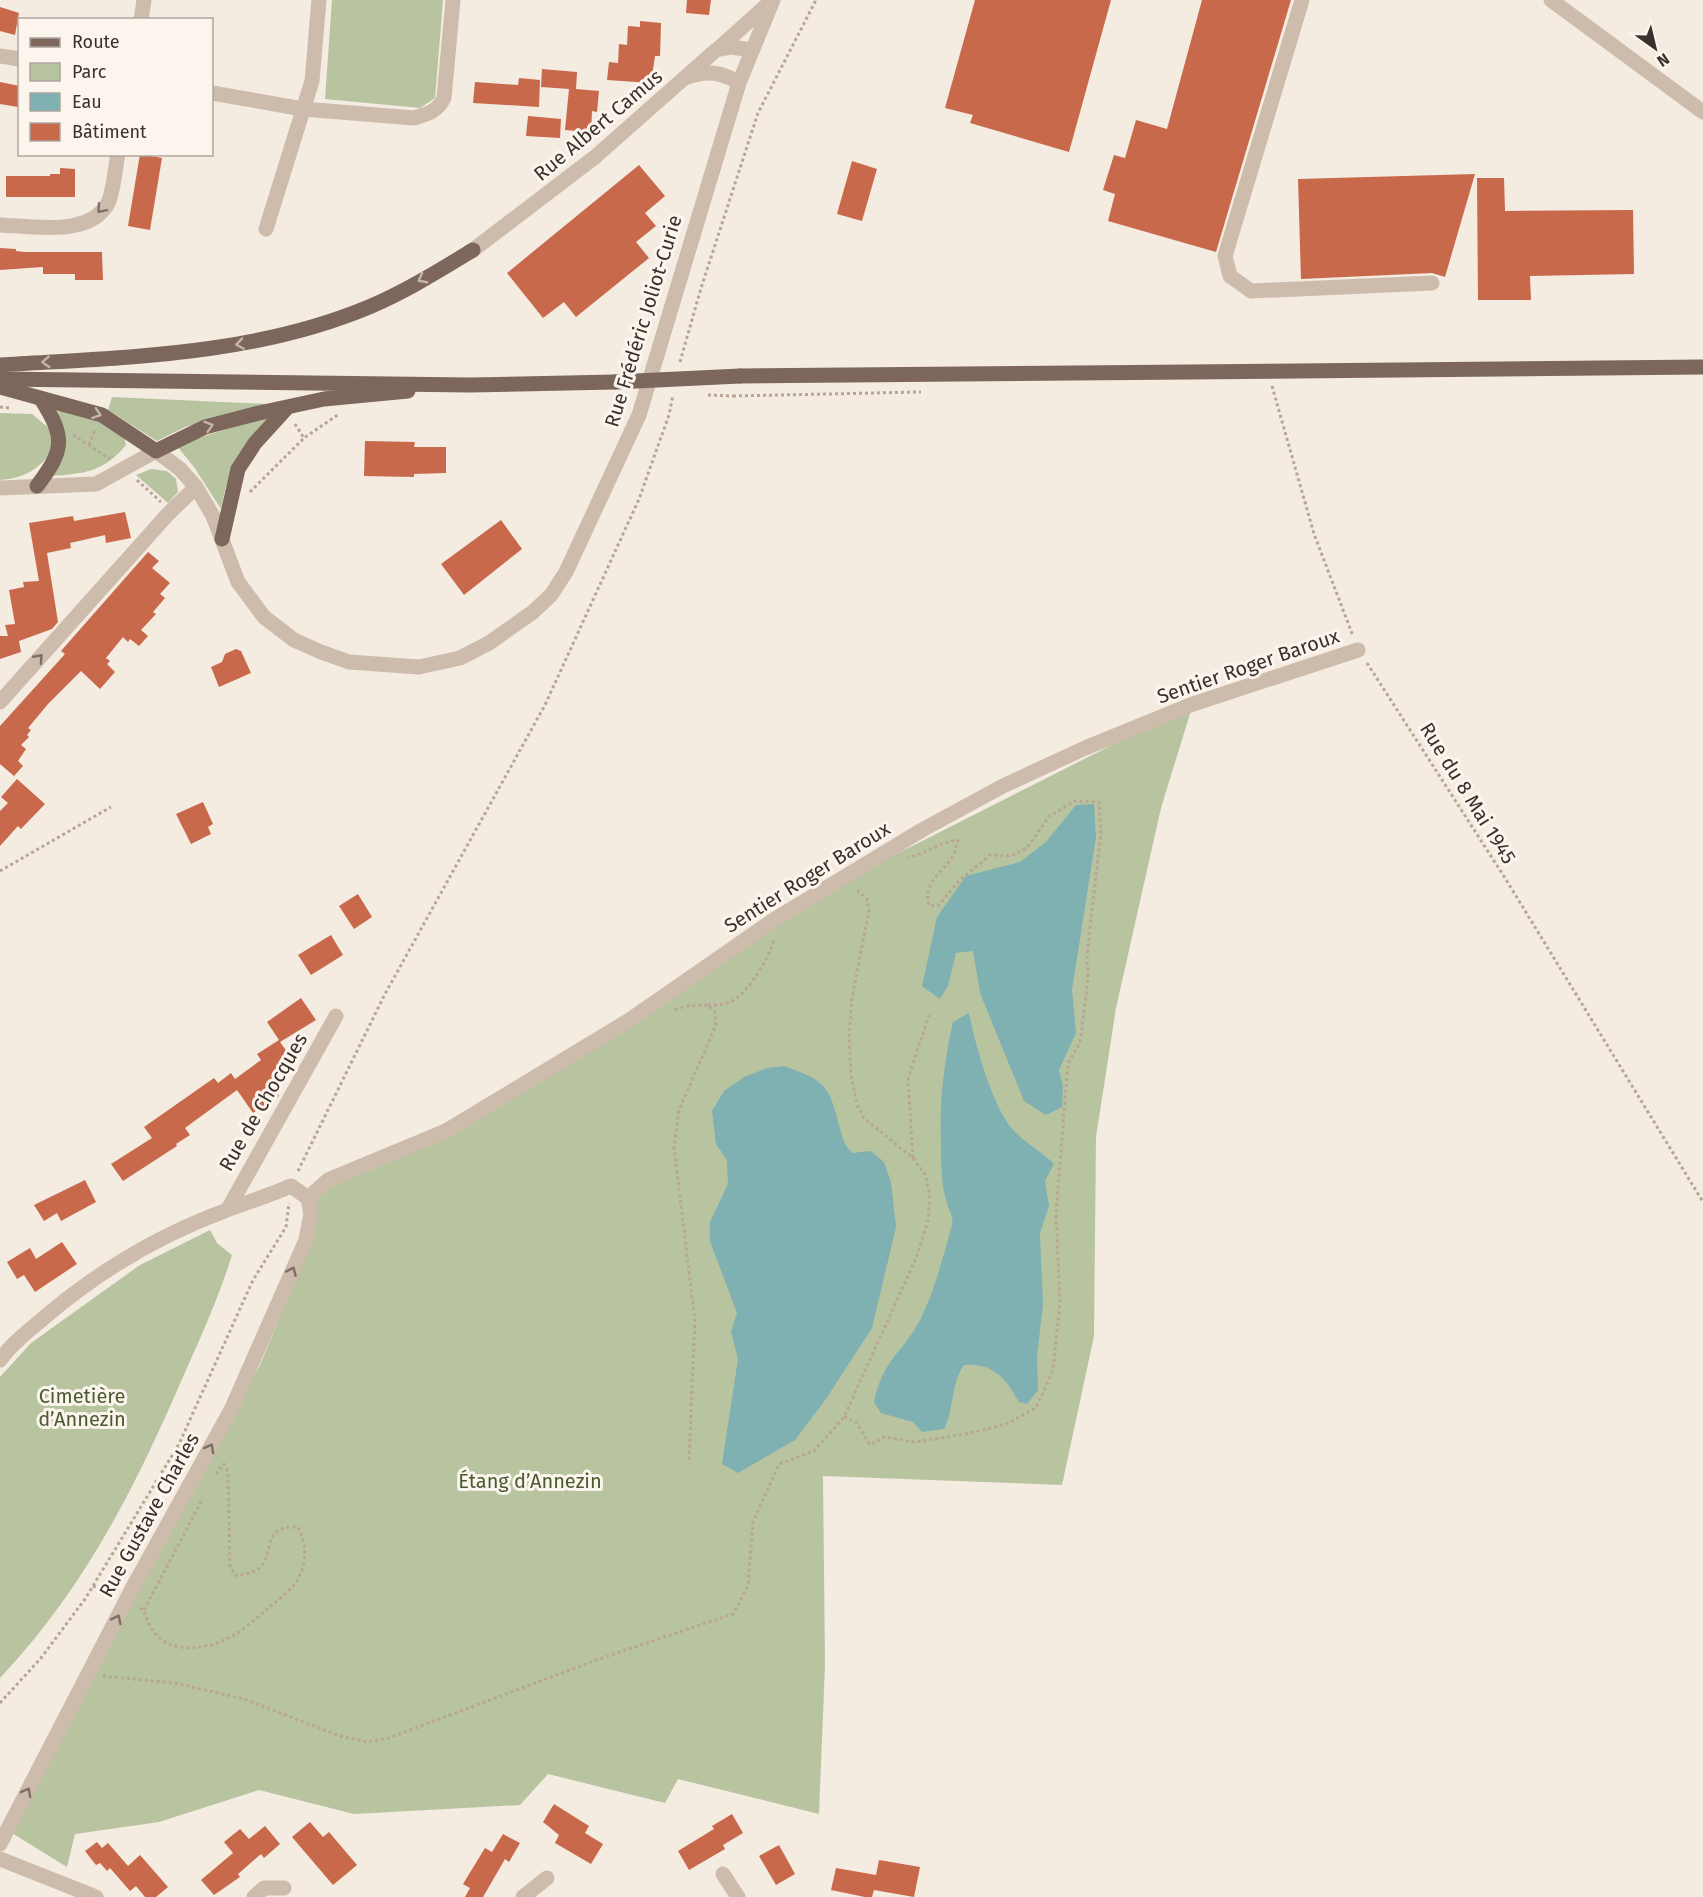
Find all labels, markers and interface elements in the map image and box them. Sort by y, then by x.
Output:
legend [18,18,213,156]
north arrow [1625,18,1685,78]
text: Route [72,31,120,53]
text: N [1653,49,1673,71]
text: Parc [72,61,107,83]
street label: Rue Albert Camus [529,64,667,186]
text: Eau [72,91,102,113]
text: Bâtiment [72,121,147,143]
one-way arrow [98,202,109,213]
street label: Rue Frédéric Joliot-Curie [599,212,687,430]
one-way arrow [418,272,429,283]
one-way arrow [235,337,244,349]
one-way arrow [41,355,50,368]
one-way arrow [91,407,101,420]
one-way arrow [203,421,214,433]
street label: Sentier Roger Baroux [1154,623,1342,708]
one-way arrow [32,655,43,665]
street label: Rue du 8 Mai 1945 [1415,718,1521,868]
street label: Sentier Roger Baroux [720,816,895,938]
street label: Rue de Chocques [214,1029,312,1175]
one-way arrow [285,1267,297,1278]
park label: Cimetière d’Annezin [38,1384,126,1431]
street label: Rue Gustave Charles [94,1429,204,1601]
one-way arrow [203,1444,214,1454]
park label: Étang d’Annezin [458,1469,602,1493]
one-way arrow [110,1615,121,1626]
one-way arrow [20,1788,31,1798]

